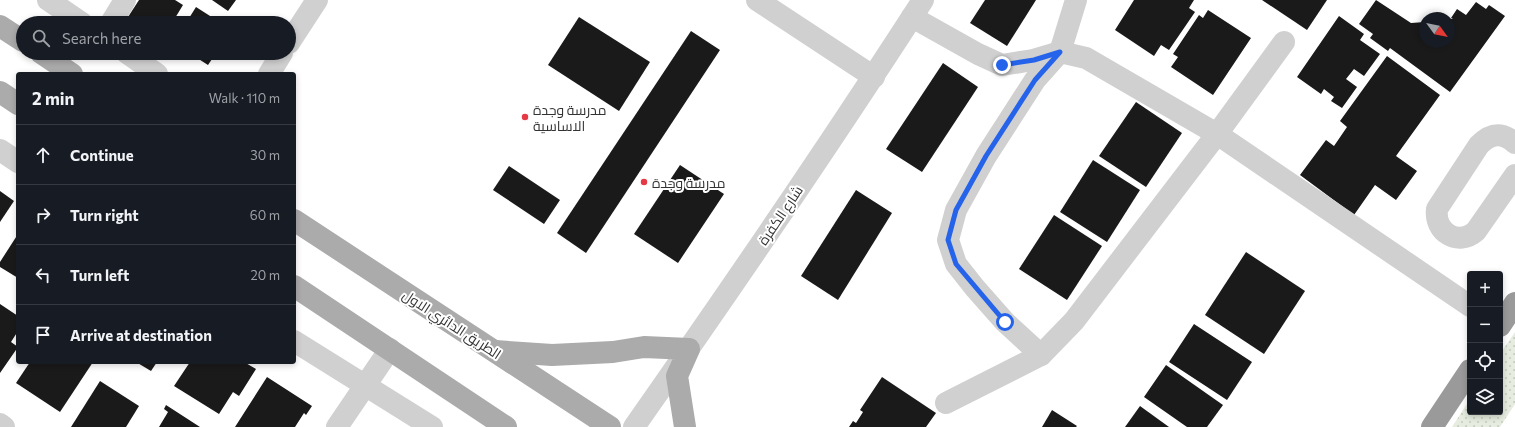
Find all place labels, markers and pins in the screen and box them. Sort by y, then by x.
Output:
place label: مدرسة وجدة الاساسية [533,101,607,134]
marker: مدرسة وجدة الاساسية [520,112,530,122]
place label: مدرسة وجدة [652,174,726,191]
marker: مدرسة وجدة [639,177,649,187]

